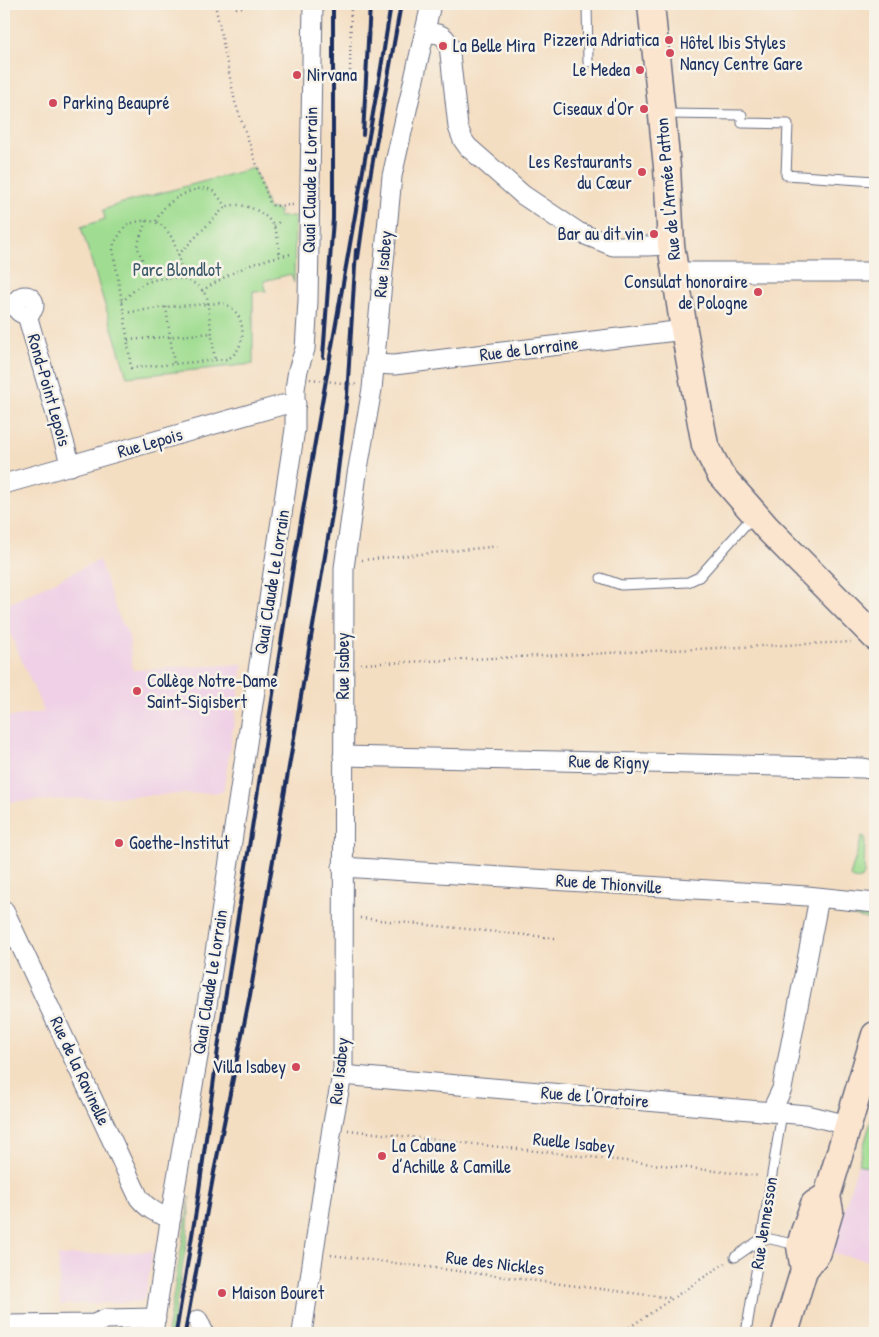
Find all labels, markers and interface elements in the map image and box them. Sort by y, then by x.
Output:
place label: Pizzeria Adriatica [543,27,659,52]
place label: Hôtel Ibis Styles Nancy Centre Gare [680,30,803,76]
place label: La Belle Mira [453,33,535,58]
marker: Pizzeria Adriatica [663,34,675,46]
marker: La Belle Mira [437,40,449,52]
marker: Hôtel Ibis Styles Nancy Centre Gare [664,47,676,59]
place label: Le Medea [573,57,630,82]
place label: Nirvana [307,62,357,87]
marker: Le Medea [634,64,646,76]
marker: Nirvana [291,69,303,81]
place label: Parking Beaupré [63,90,170,115]
place label: Ciseaux d'Or [553,96,634,121]
marker: Parking Beaupré [47,97,59,109]
marker: Ciseaux d'Or [638,103,650,115]
street label: Quai Claude Le Lorrain [296,107,323,253]
street label: Rue de l'Armée Patton [649,117,686,261]
place label: Les Restaurants du Cœur [529,149,632,195]
marker: Les Restaurants du Cœur [636,166,648,178]
place label: Bar au dit vin [558,221,644,246]
marker: Bar au dit vin [648,228,660,240]
street label: Rue Isabey [367,229,398,298]
park label: Parc Blondlot [133,257,222,282]
place label: Consulat honoraire de Pologne [624,269,748,315]
marker: Consulat honoraire de Pologne [752,286,764,298]
street label: Rue de Lorraine [478,330,580,367]
street label: Rond-Point Lepois [21,331,78,449]
street label: Rue Lepois [114,421,185,464]
street label: Quai Claude Le Lorrain [248,508,295,656]
street label: Rue Isabey [330,632,355,700]
place label: Collège Notre-Dame Saint-Sigisbert [147,668,278,714]
marker: Collège Notre-Dame Saint-Sigisbert [131,685,143,697]
street label: Rue de Rigny [568,748,650,775]
place label: Goethe-Institut [129,830,230,855]
marker: Goethe-Institut [113,837,125,849]
street label: Rue de Thionville [555,867,663,900]
street label: Quai Claude Le Lorrain [186,908,233,1056]
street label: Rue de la Ravinelle [44,1012,117,1129]
street label: Rue Isabey [323,1036,354,1106]
place label: Villa Isabey [212,1054,286,1079]
marker: Villa Isabey [290,1061,302,1073]
street label: Rue de l'Oratoire [540,1079,650,1114]
street label: Ruelle Isabey [532,1126,617,1159]
place label: La Cabane d’Achille & Camille [392,1133,511,1179]
marker: La Cabane d’Achille & Camille [376,1150,388,1162]
street label: Rue Jennesson [744,1175,783,1271]
street label: Rue des Nickles [444,1244,546,1281]
place label: Maison Bouret [232,1280,325,1305]
marker: Maison Bouret [216,1287,228,1299]

